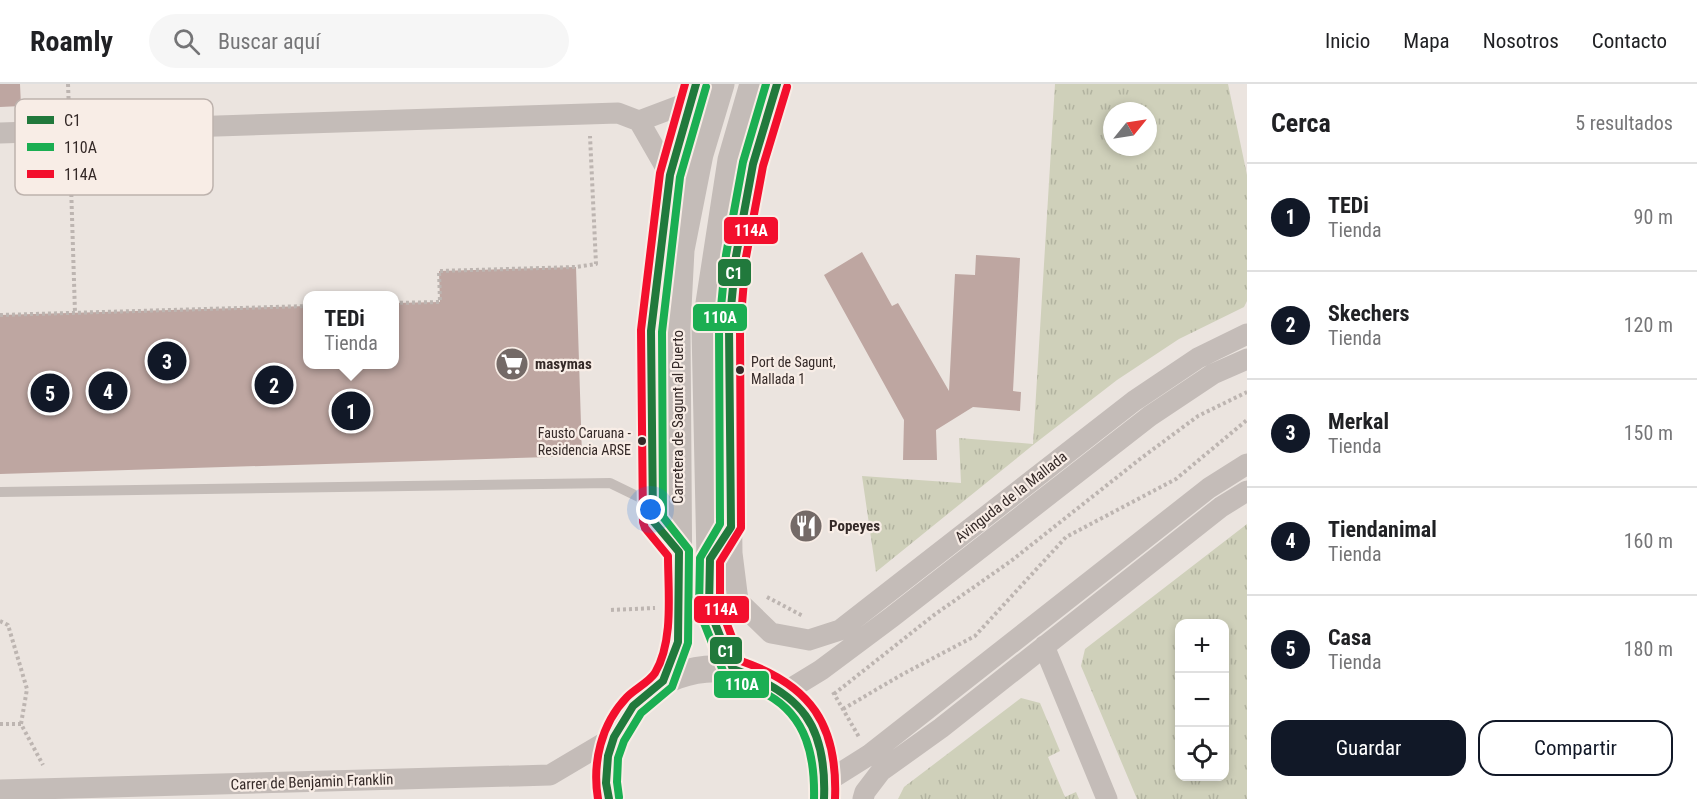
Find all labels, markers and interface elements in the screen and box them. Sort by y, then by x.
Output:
search box [149,14,569,68]
text: Roamly [30,25,113,58]
icon: search [170,25,203,58]
text: Buscar aquí [218,29,320,54]
text: Inicio [1325,29,1370,53]
text: Mapa [1403,29,1450,53]
text: Nosotros [1483,29,1559,53]
text: Contacto [1592,29,1667,53]
legend [15,99,213,195]
north arrow [1103,102,1157,156]
text: Cerca [1271,108,1331,138]
text: C1 [64,111,81,130]
text: 5 resultados [1575,111,1673,135]
text: 110A [64,138,97,157]
text: 114A [64,165,97,184]
text: TEDi [1328,193,1369,218]
text: 1 [1285,205,1296,229]
text: 90 m [1634,205,1673,229]
line badge: 114A [723,216,779,245]
text: Tienda [1328,218,1382,242]
text: 114A [734,221,768,240]
line badge: C1 [717,258,752,287]
text: C1 [725,264,743,283]
popup [303,291,399,369]
text: Skechers [1328,301,1409,326]
line badge: 110A [692,303,748,332]
text: TEDi [324,306,365,331]
text: 110A [703,308,737,327]
text: 2 [1285,313,1296,337]
text: 120 m [1624,313,1673,337]
text: Tienda [1328,326,1382,350]
street label: Carretera de Sagunt al Puerto [669,330,687,504]
text: Tienda [324,331,378,355]
pin: 3 [148,338,186,384]
supermarket icon: masymas [494,346,530,382]
place label: Port de Sagunt, Mallada 1 [751,354,836,387]
place label: masymas [535,355,592,373]
pin: 2 [254,362,294,408]
marker: Port de Sagunt, Mallada 1 [734,364,746,376]
pin: 4 [88,368,128,414]
pin: 5 [31,370,70,416]
pin: 1 [332,388,370,434]
text: Merkal [1328,409,1389,434]
text: 3 [1285,421,1296,445]
text: 150 m [1624,421,1673,445]
place label: Fausto Caruana - Residencia ARSE [538,425,632,458]
text: Tienda [1328,434,1382,458]
marker: Fausto Caruana - Residencia ARSE [636,435,648,447]
street label: Avinguda de la Mallada [951,448,1071,546]
your location [636,495,665,524]
restaurant icon: Popeyes [788,508,824,544]
place label: Popeyes [829,517,880,535]
text: Tiendanimal [1328,517,1437,542]
text: 4 [1285,529,1296,553]
text: 160 m [1624,529,1673,553]
text: Tienda [1328,542,1382,566]
line badge: 114A [693,595,750,624]
text: 114A [704,600,738,619]
map controls [1175,619,1229,781]
button: + [1175,619,1229,673]
text: Casa [1328,625,1371,650]
line badge: C1 [709,636,743,665]
text: 5 [1285,637,1296,661]
text: 180 m [1624,637,1673,661]
text: C1 [717,642,735,661]
text: Tienda [1328,650,1382,674]
line badge: 110A [713,670,770,699]
button: − [1175,673,1229,727]
text: 110A [725,675,759,694]
button: Guardar [1271,720,1466,776]
button: Compartir [1478,720,1673,776]
button: locate [1175,727,1229,781]
street label: Carrer de Benjamin Franklin [230,770,394,794]

